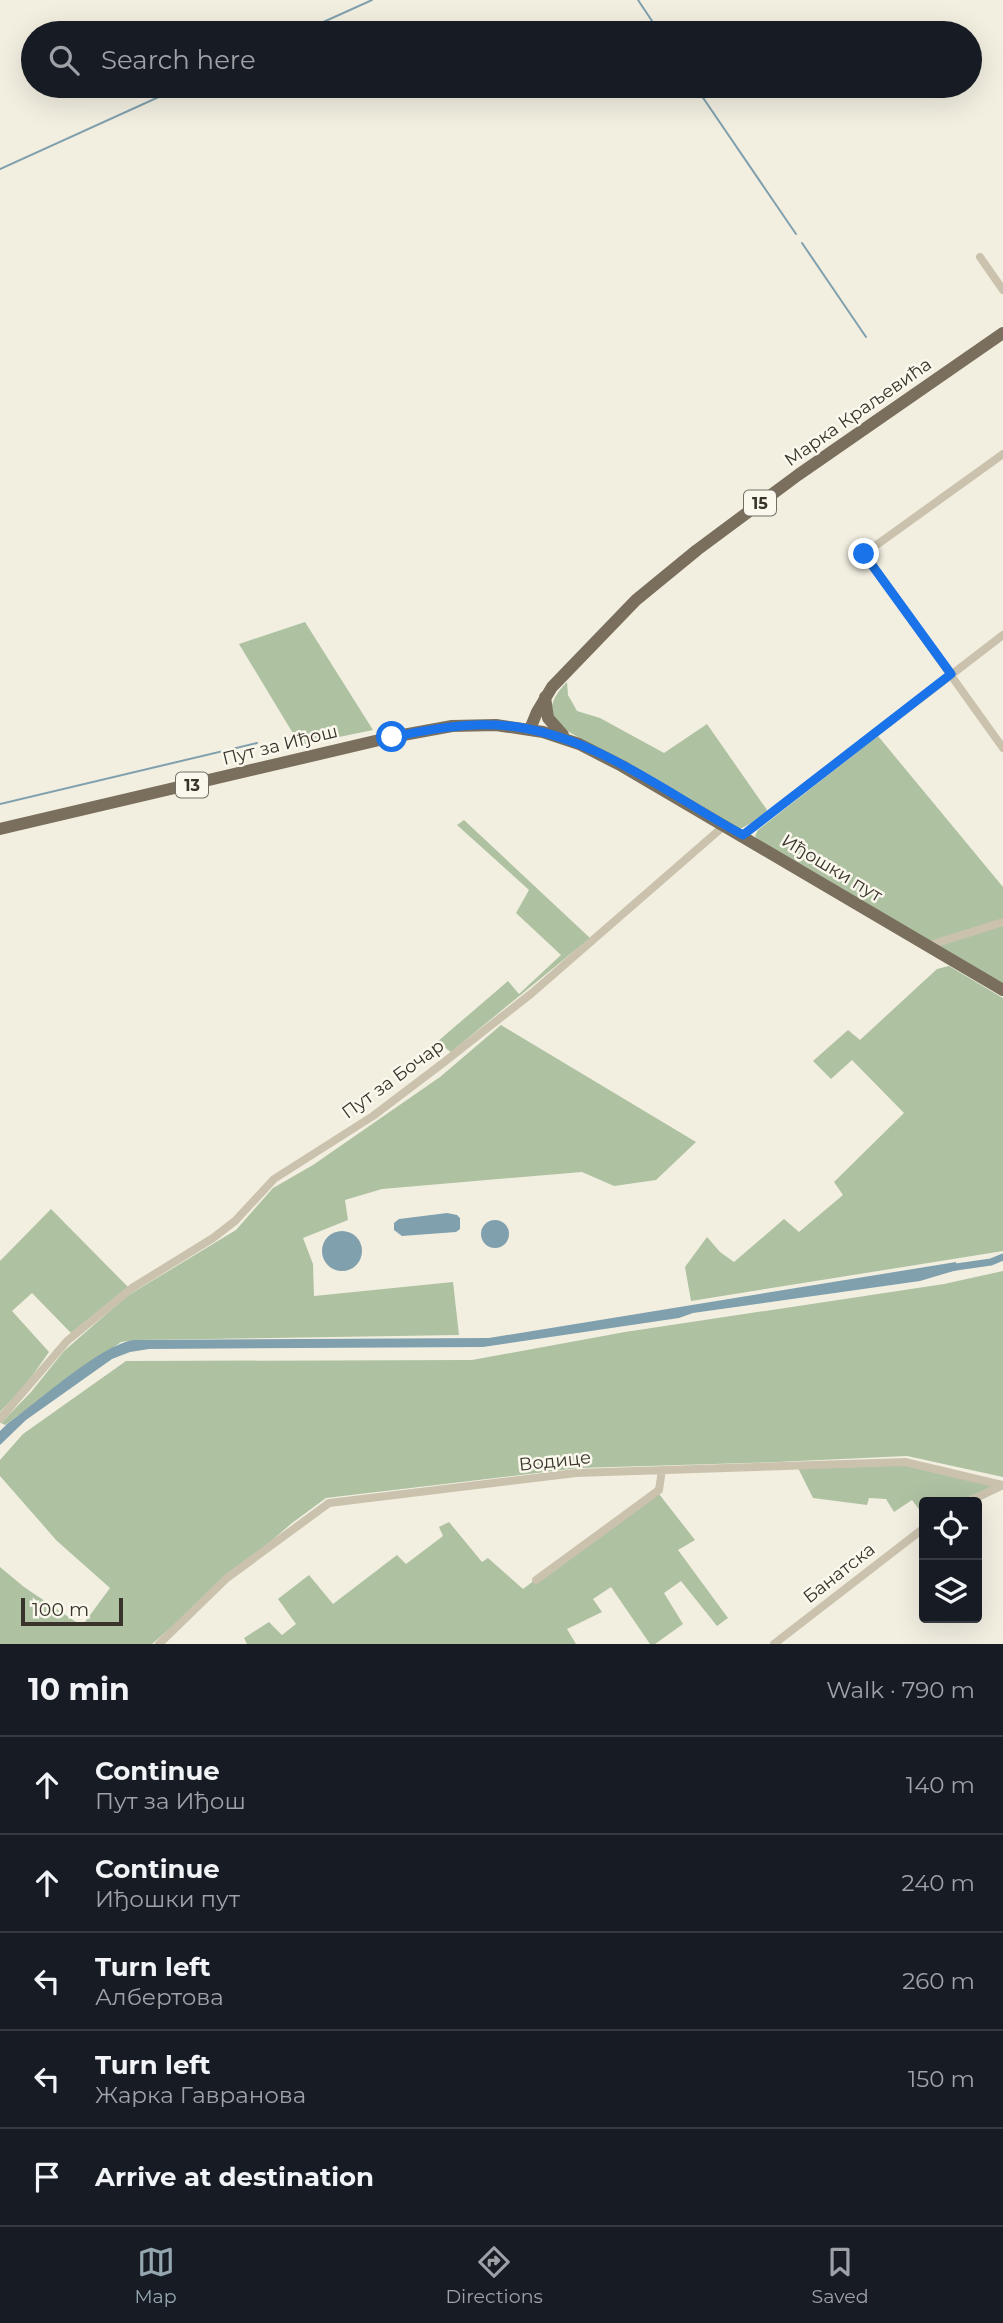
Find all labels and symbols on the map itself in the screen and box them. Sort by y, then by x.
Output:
street label: Марка Краљевића [780,353,936,471]
road number: 15 [744,490,776,516]
route end [848,538,879,569]
street label: Пут за Иђош [220,720,340,770]
route start [376,721,407,752]
road number: 13 [176,772,208,798]
street label: Иђошки пут [778,829,887,907]
street label: Пут за Бочар [338,1035,448,1123]
street label: Водице [518,1446,592,1476]
street label: Банатска [799,1538,879,1608]
scale bar [21,1595,122,1627]

